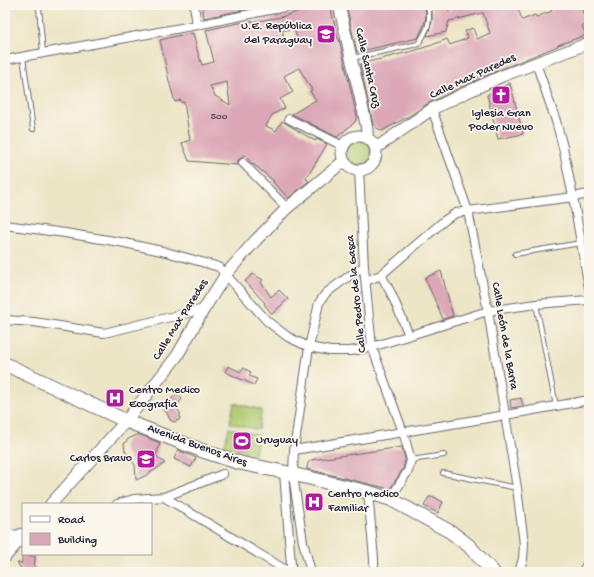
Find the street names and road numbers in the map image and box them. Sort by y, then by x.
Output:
street label: Calle Santa Cruz [351,27,383,110]
street label: Calle Max Paredes [428,51,519,103]
street label: Calle Pedro de la Gasca [344,234,370,354]
street label: Calle Max Paredes [150,276,212,363]
street label: Calle León de la Barra [488,281,520,391]
street label: Avenida Buenos Aires [145,421,249,471]

